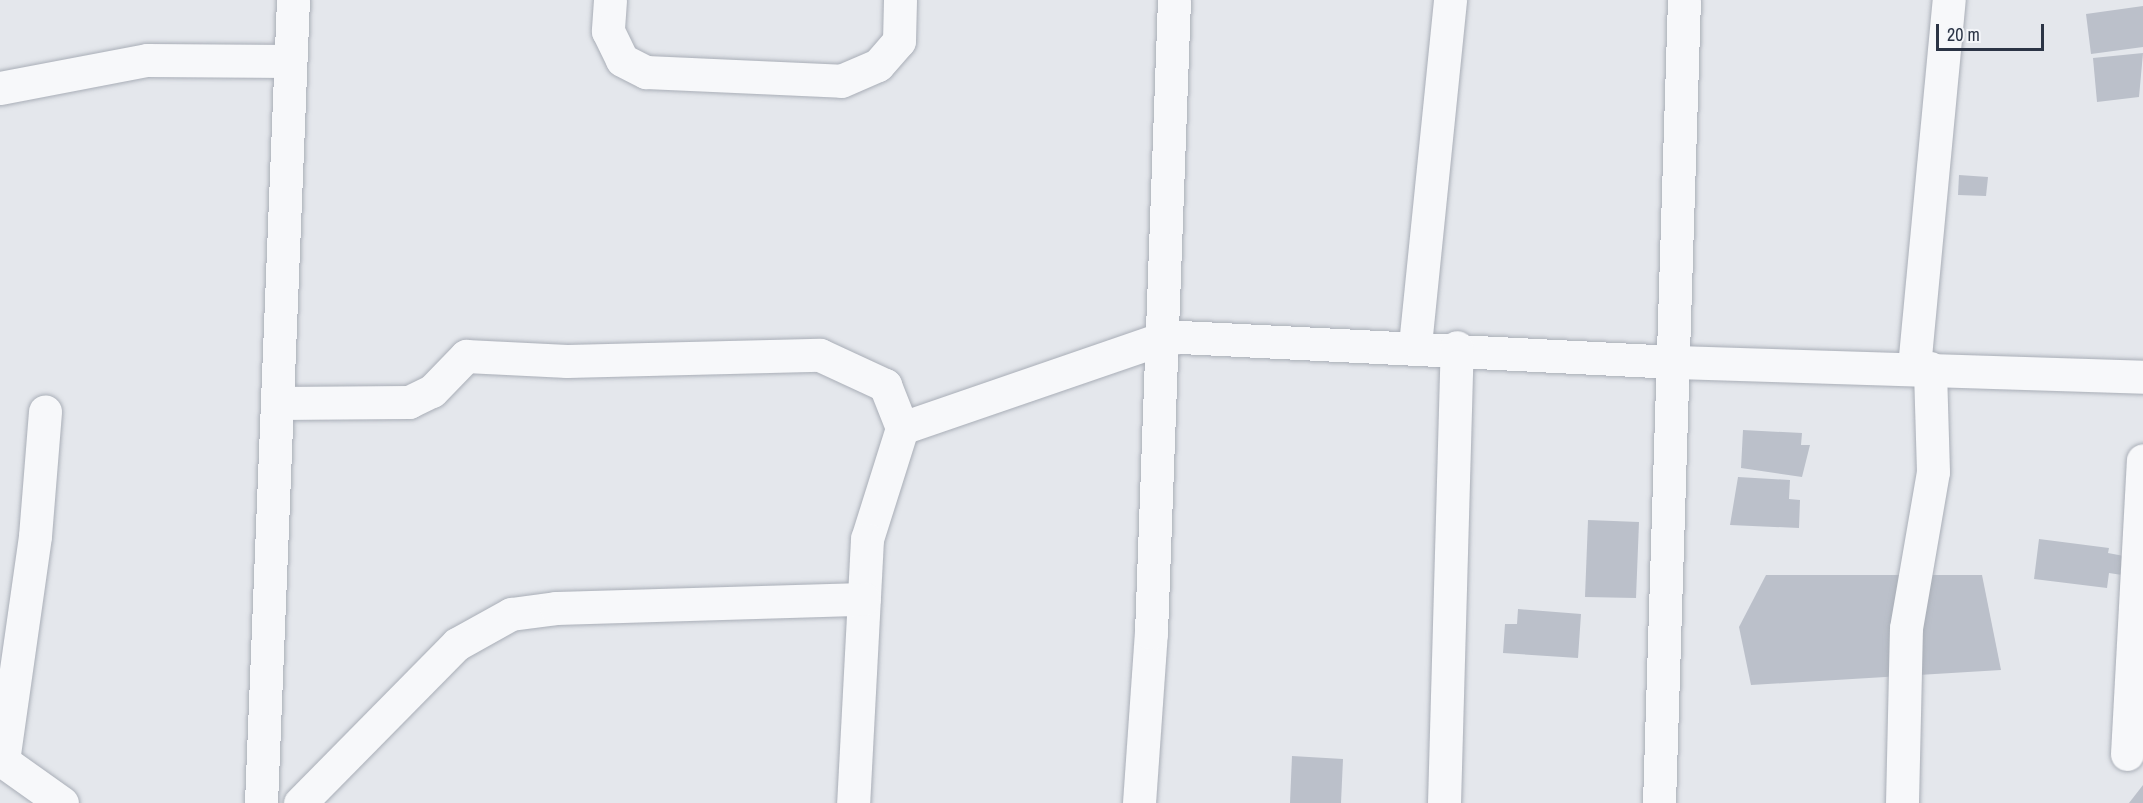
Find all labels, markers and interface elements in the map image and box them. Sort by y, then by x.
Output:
scale bar [1939,12,2047,50]
text: 20 m [1947,22,1980,47]

